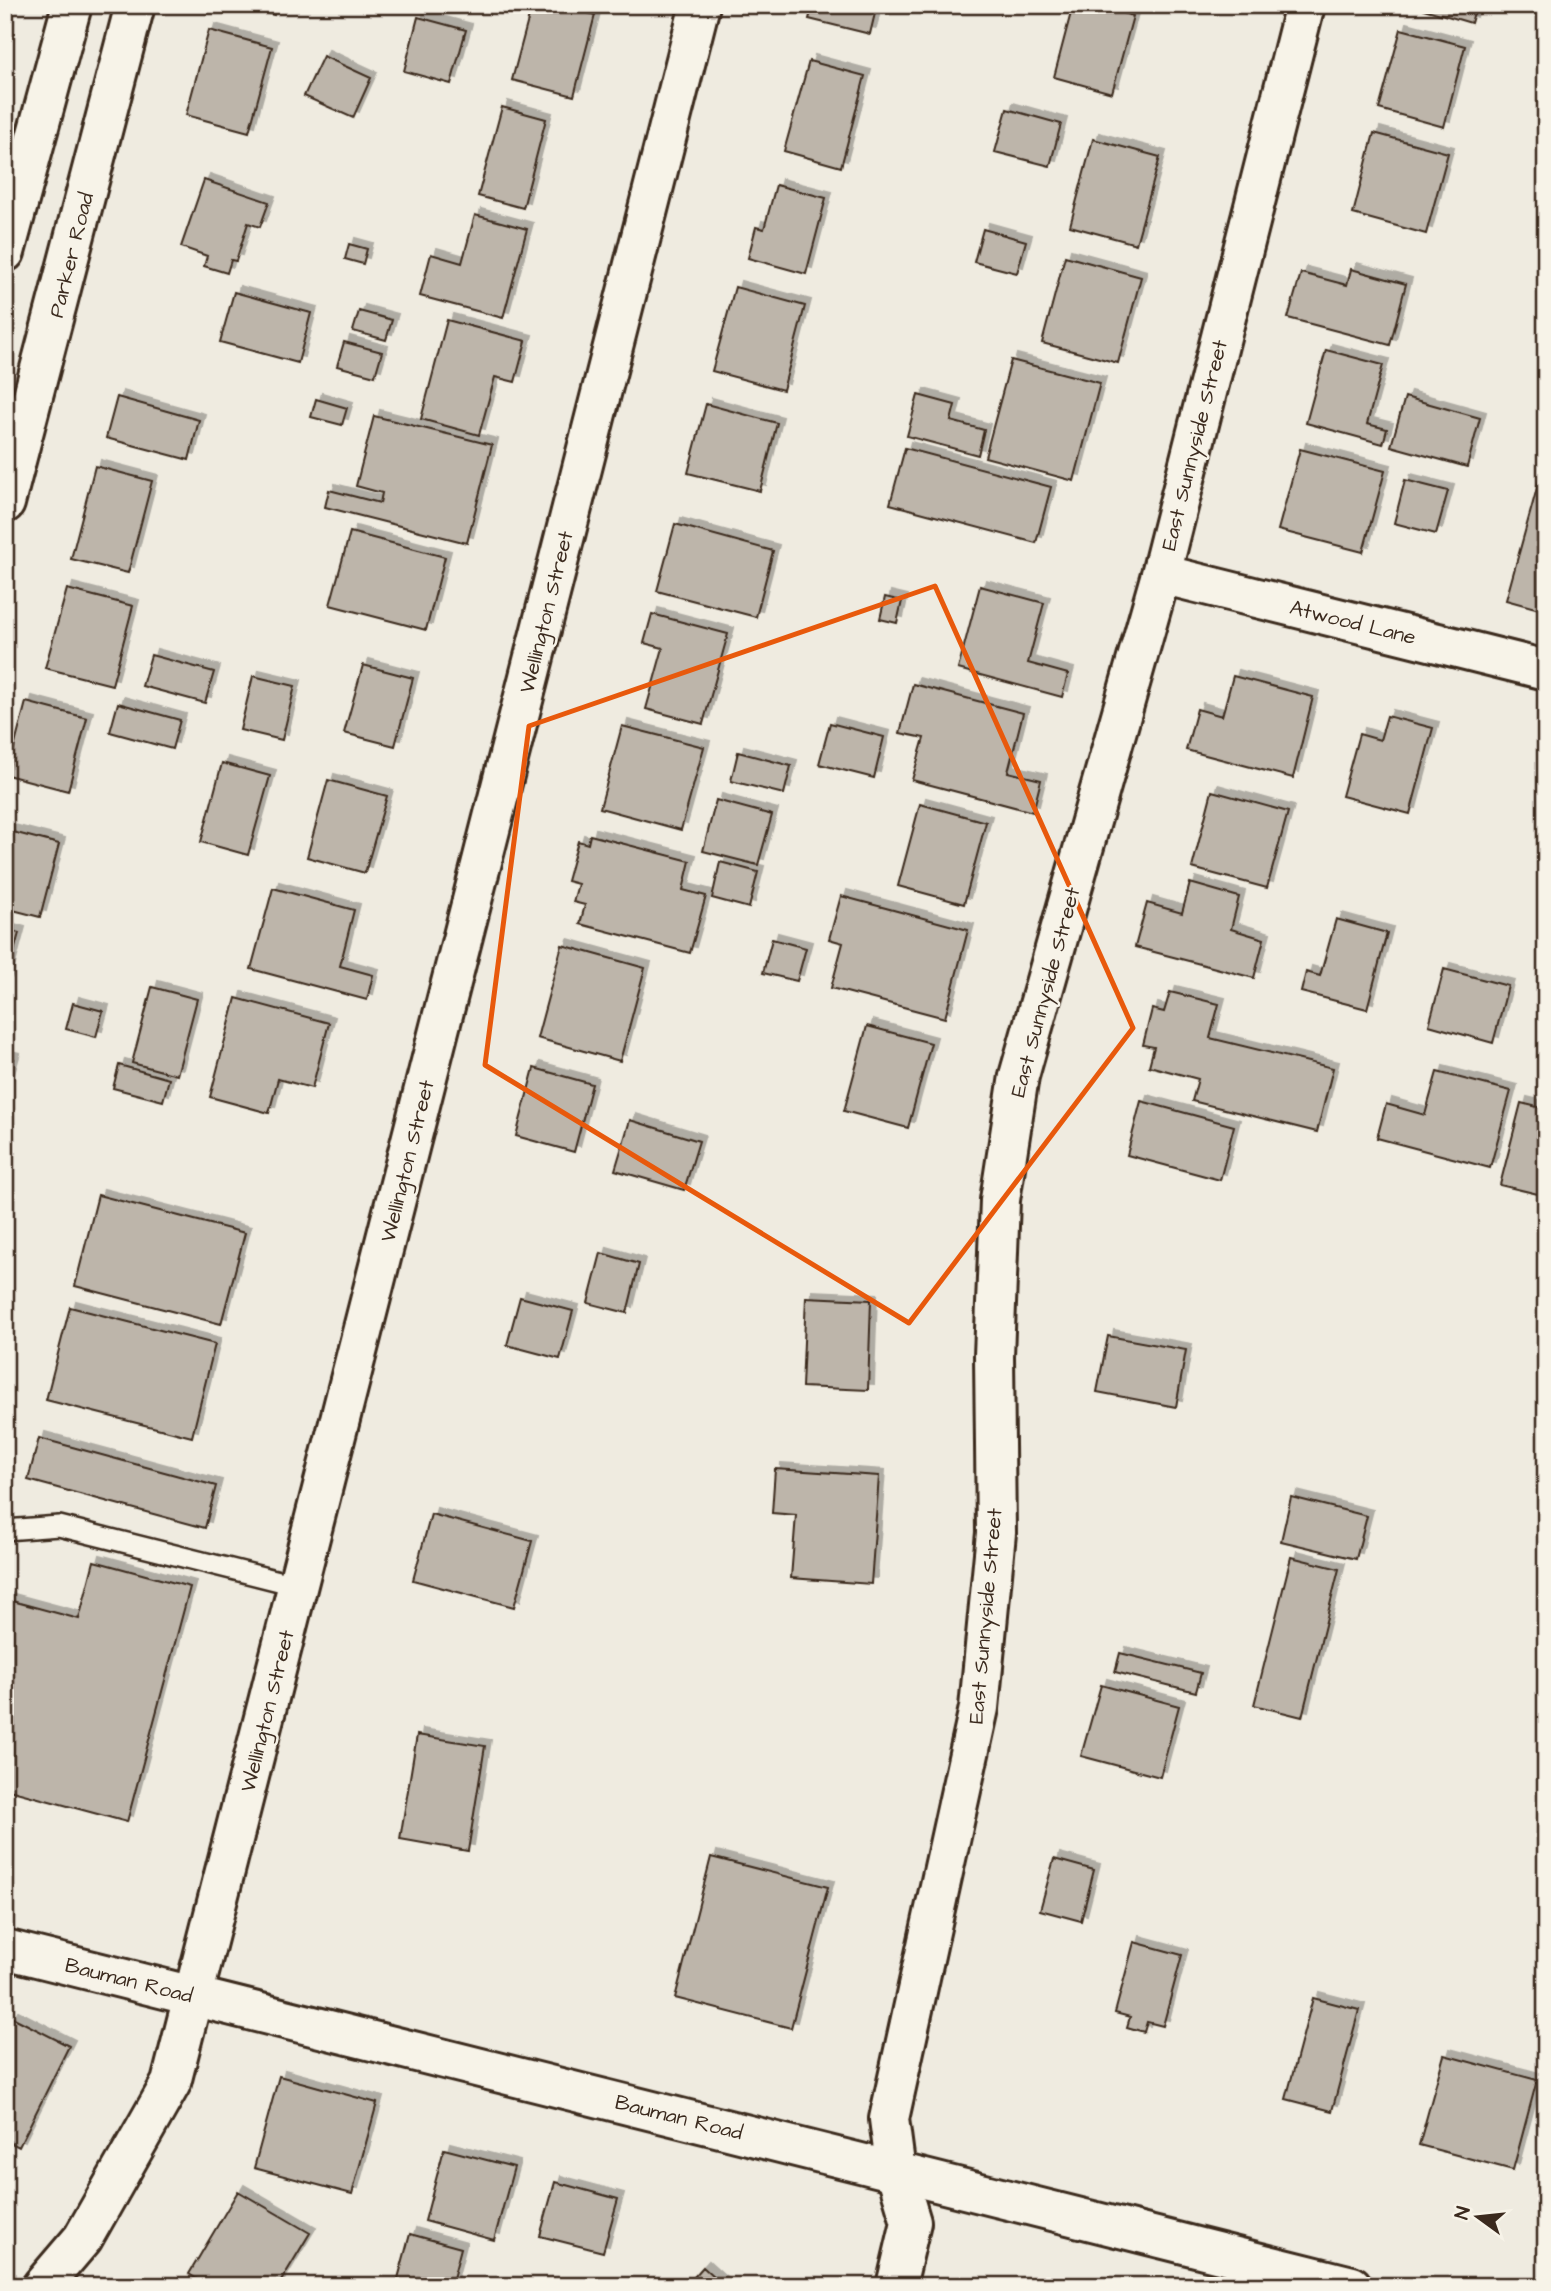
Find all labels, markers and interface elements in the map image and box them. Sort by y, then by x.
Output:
street label: Parker Road [42,189,101,321]
street label: East Sunnyside Street [1154,336,1237,554]
street label: Wellington Street [512,527,583,697]
street label: Atwood Lane [1287,593,1419,652]
street label: East Sunnyside Street [1003,883,1090,1101]
street label: Wellington Street [373,1076,444,1246]
street label: East Sunnyside Street [962,1507,1011,1725]
street label: Wellington Street [233,1626,304,1796]
street label: Bauman Road [62,1951,196,2010]
street label: Bauman Road [612,2088,746,2147]
north arrow [1442,2182,1512,2252]
text: N [1448,2204,1478,2222]

